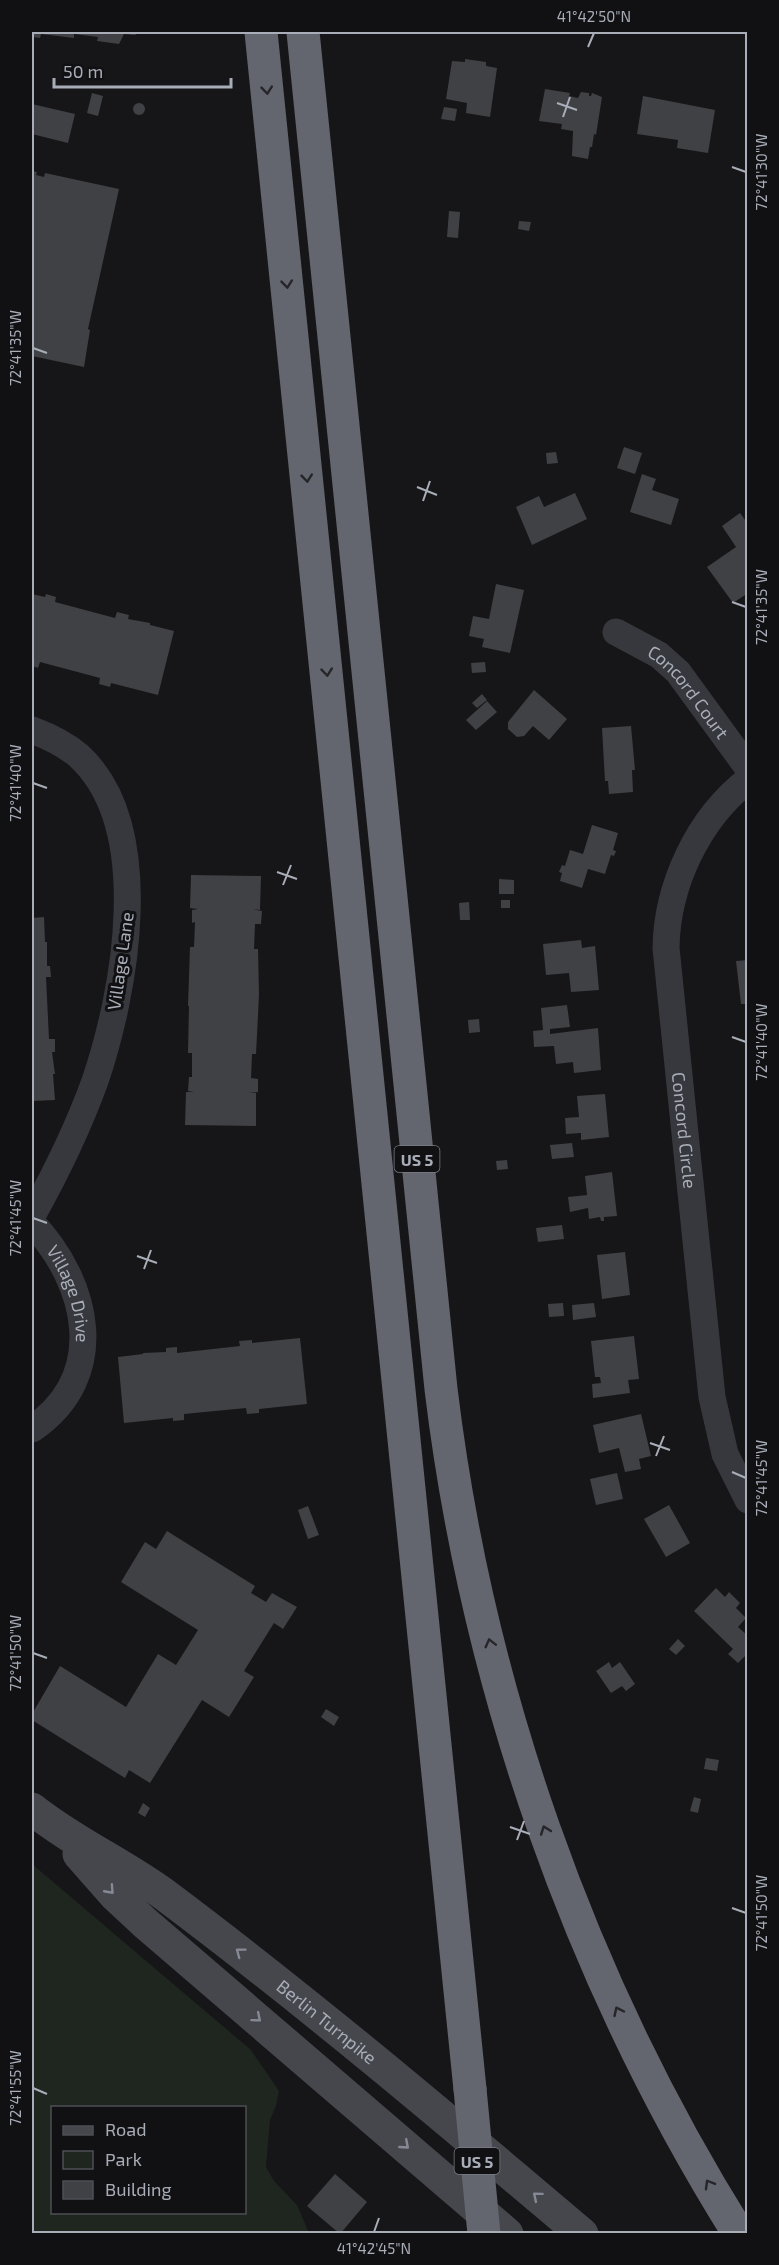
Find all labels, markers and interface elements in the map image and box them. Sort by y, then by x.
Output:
text: 41°42'50"N [557,7,631,25]
scale bar [54,51,231,89]
text: 50 m [63,60,103,82]
one-way arrow [261,85,273,94]
text: 72°41'30"W [752,134,770,210]
one-way arrow [280,279,293,288]
text: 72°41'35"W [6,310,24,386]
one-way arrow [300,473,313,482]
text: 72°41'35"W [752,569,770,645]
street label: Concord Court [644,640,734,743]
one-way arrow [320,667,333,676]
text: 72°41'40"W [6,744,24,822]
street label: Village Lane [102,910,138,1012]
text: 72°41'40"W [752,1003,770,1081]
street label: Concord Circle [668,1071,702,1189]
road number: US 5 [394,1146,440,1172]
text: 72°41'45"W [6,1180,24,1256]
street label: Village Drive [42,1241,94,1343]
text: 72°41'45"W [752,1440,770,1516]
text: 72°41'50"W [6,1615,24,1691]
one-way arrow [484,1639,497,1649]
one-way arrow [540,1825,553,1836]
text: 72°41'50"W [752,1875,770,1951]
one-way arrow [103,1883,114,1893]
one-way arrow [236,1949,247,1960]
street label: Berlin Turnpike [272,1975,381,2069]
one-way arrow [614,2006,626,2017]
one-way arrow [250,2011,261,2022]
text: 72°41'55"W [6,2050,24,2126]
legend [51,2106,246,2214]
text: Road [105,2118,146,2140]
one-way arrow [398,2138,409,2149]
text: Park [105,2148,142,2170]
road number: US 5 [454,2148,500,2174]
text: Building [105,2178,172,2200]
one-way arrow [705,2180,716,2190]
one-way arrow [533,2192,544,2203]
text: 41°42'45"N [337,2239,411,2257]

